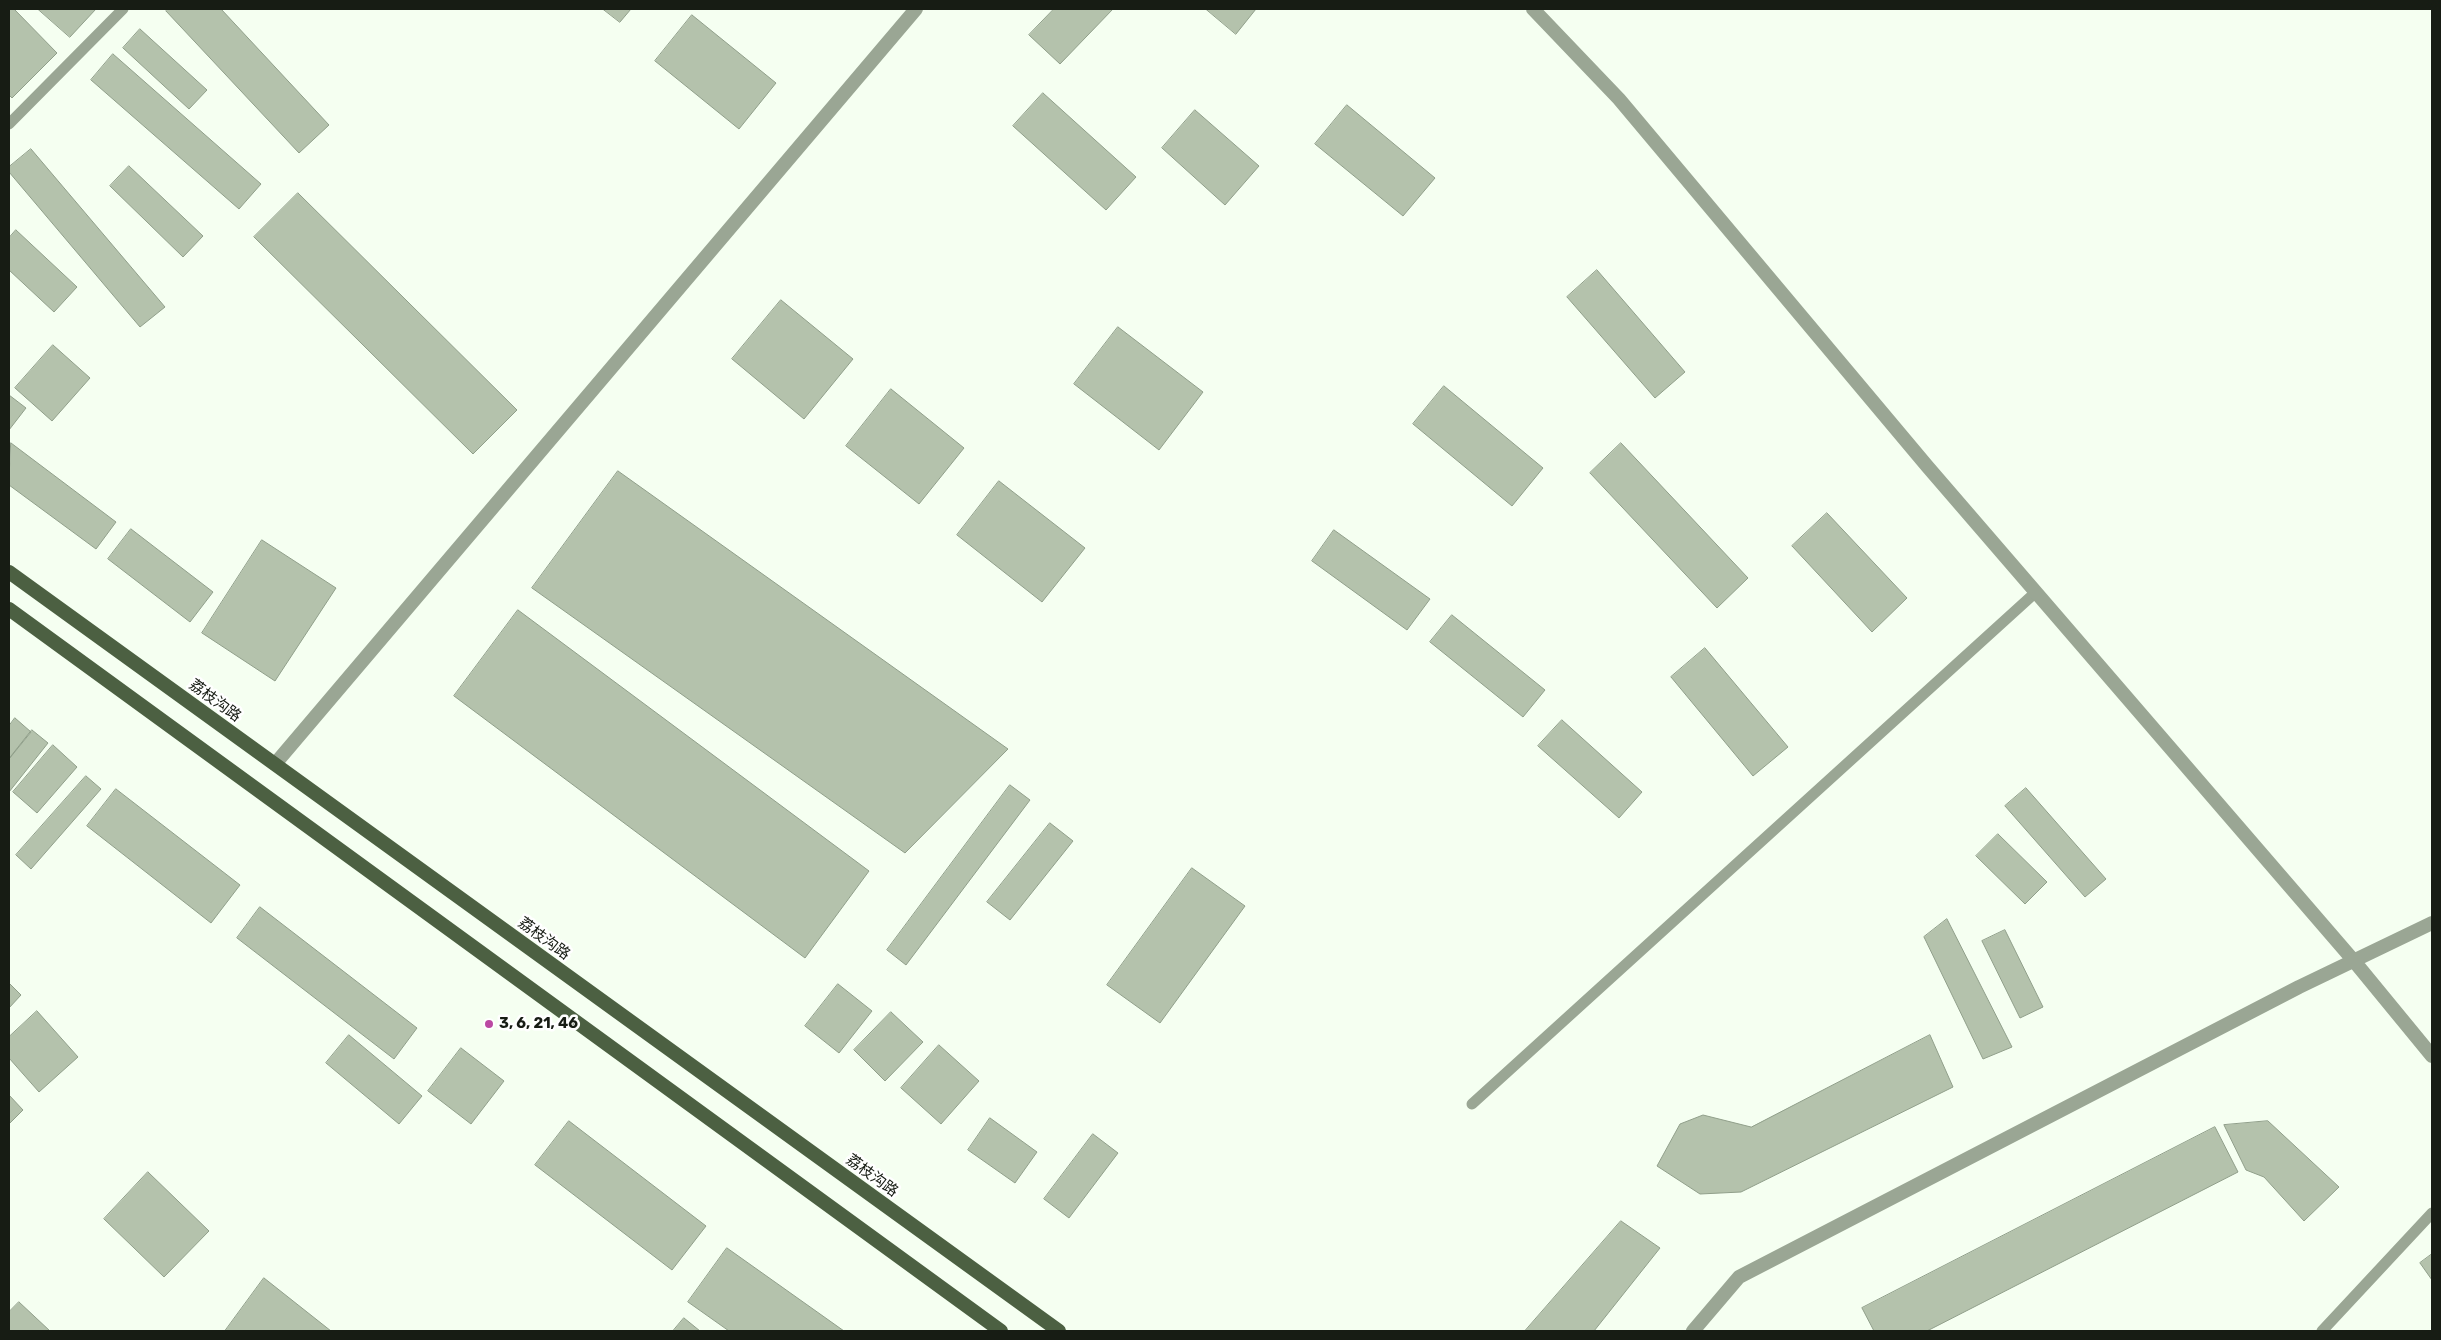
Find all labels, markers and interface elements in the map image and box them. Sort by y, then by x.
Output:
street label: 荔枝沟路 [185,676,245,726]
street label: 荔枝沟路 [514,914,574,964]
place label: 3, 6, 21, 46 [499,1015,578,1033]
marker: 3, 6, 21, 46 [483,1018,495,1030]
street label: 荔枝沟路 [842,1151,902,1201]

